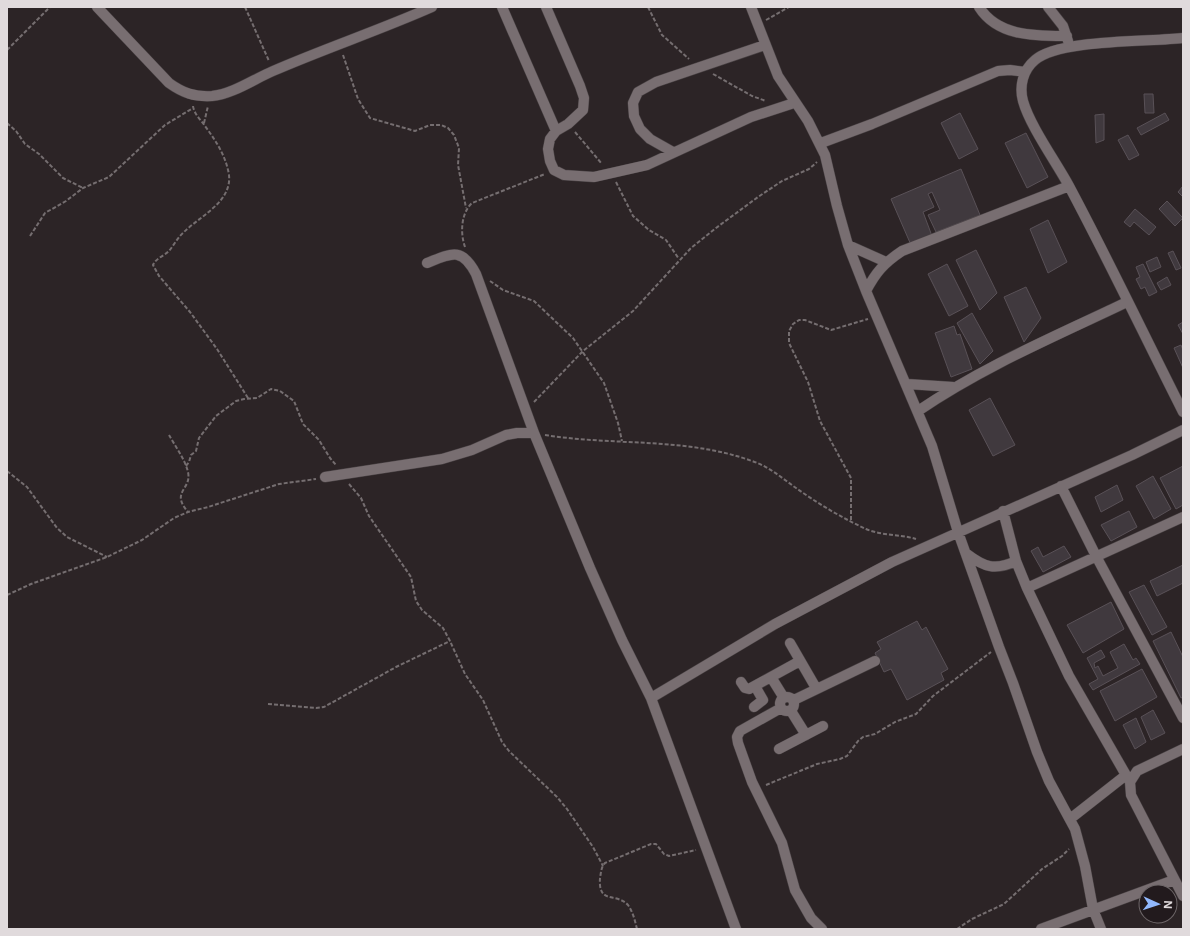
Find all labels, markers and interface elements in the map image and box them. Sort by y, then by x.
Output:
north arrow [1138,884,1178,924]
text: N [1161,900,1175,909]

